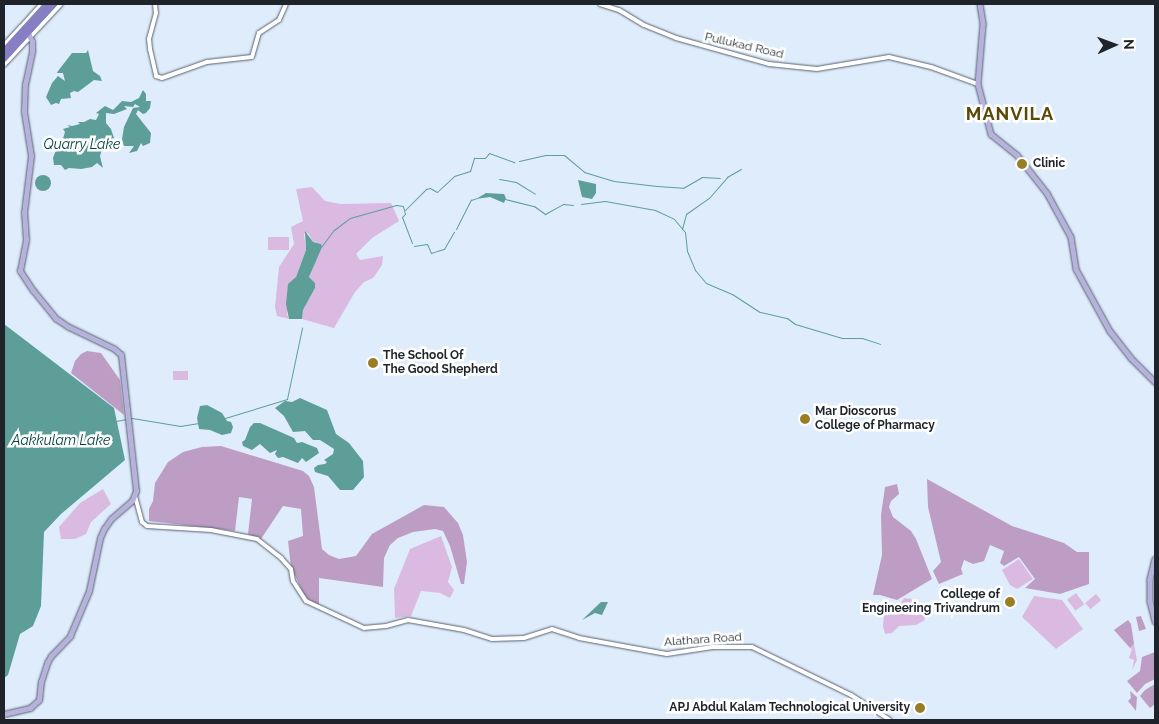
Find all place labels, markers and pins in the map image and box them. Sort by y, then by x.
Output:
marker: Clinic [1015,157,1029,171]
place label: Clinic [1033,157,1065,171]
place label: The School Of The Good Shepherd [383,349,498,377]
marker: The School Of The Good Shepherd [367,357,379,369]
place label: Mar Dioscorus College of Pharmacy [815,405,935,433]
marker: Mar Dioscorus College of Pharmacy [799,413,811,425]
place label: College of Engineering Trivandrum [862,588,1000,616]
marker: College of Engineering Trivandrum [1004,596,1016,608]
place label: APJ Abdul Kalam Technological University [668,701,910,715]
marker: APJ Abdul Kalam Technological University [914,702,926,714]

